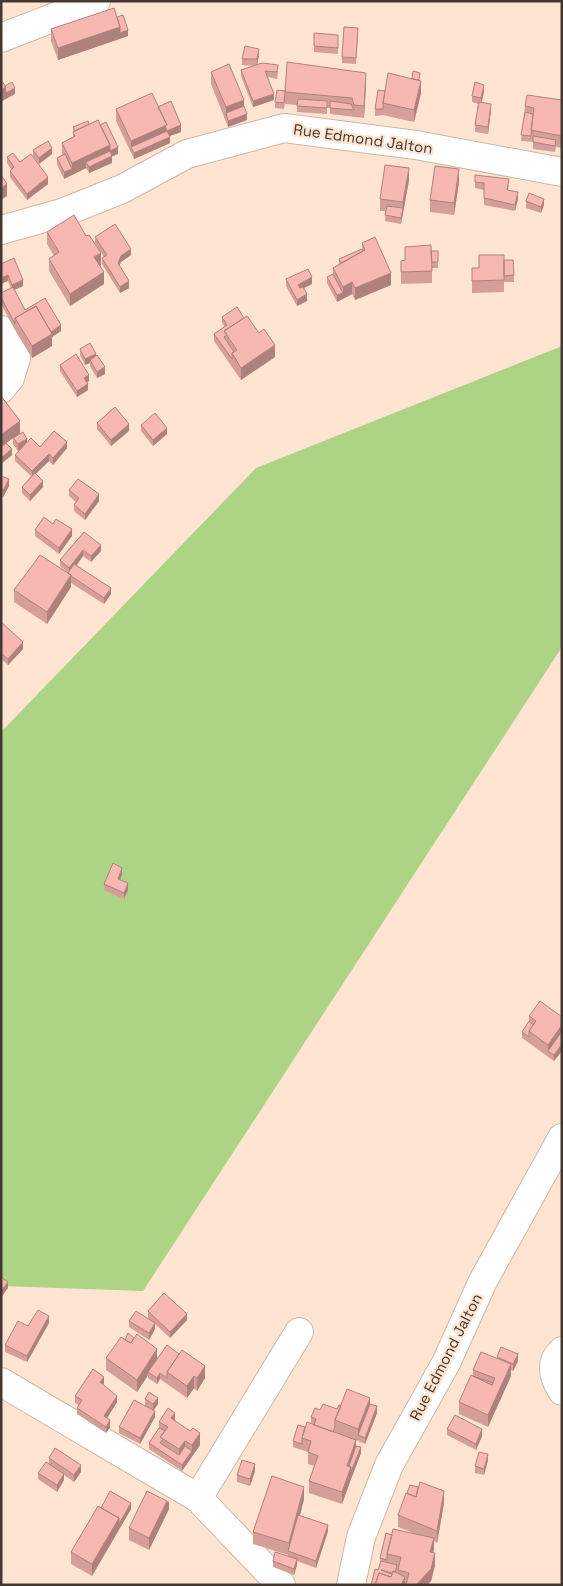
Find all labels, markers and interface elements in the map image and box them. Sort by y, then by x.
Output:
street label: Rue Edmond Jalton [292,119,434,158]
street label: Rue Edmond Jalton [405,1290,486,1424]

